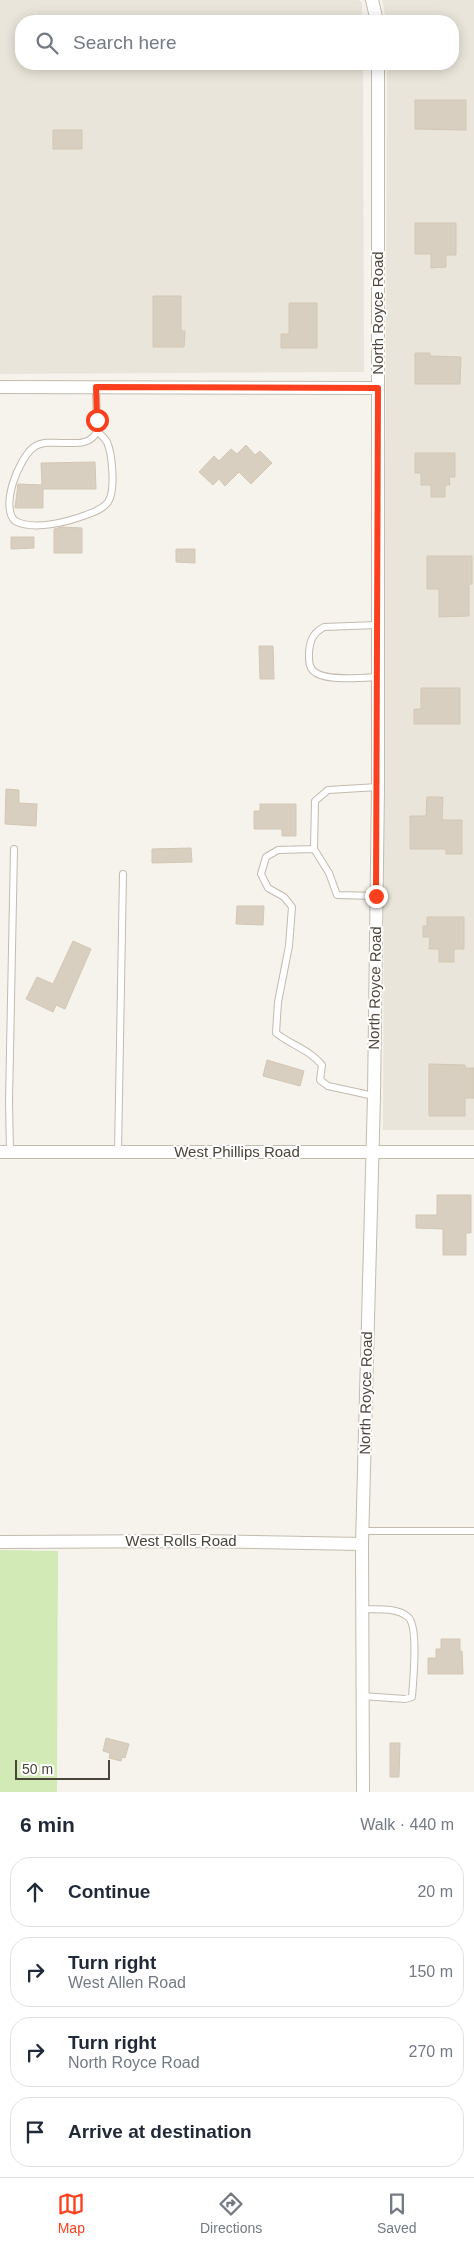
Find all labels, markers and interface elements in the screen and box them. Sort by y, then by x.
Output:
search box [15,15,459,70]
icon: search [33,29,61,57]
text: Search here [73,32,177,53]
street label: North Royce Road [369,251,386,375]
route start [86,409,109,432]
route end [365,885,388,908]
street label: North Royce Road [365,926,384,1050]
street label: West Phillips Road [174,1143,300,1160]
street label: North Royce Road [356,1331,375,1455]
street label: West Rolls Road [125,1532,237,1549]
scale bar [15,1757,110,1780]
text: 50 m [22,1761,53,1777]
text: 6 min [20,1813,75,1836]
text: Walk · 440 m [360,1816,454,1833]
icon: ahead [21,1878,49,1906]
text: Continue [68,1881,150,1902]
text: 20 m [417,1883,453,1900]
text: Turn right [68,1952,156,1973]
icon: right [21,1958,49,1986]
text: 150 m [409,1963,453,1980]
text: West Allen Road [68,1974,186,1991]
text: Turn right [68,2032,156,2053]
icon: right [21,2038,49,2066]
text: 270 m [409,2043,453,2060]
text: North Royce Road [68,2054,200,2071]
icon: arrive [21,2118,49,2146]
text: Arrive at destination [68,2121,252,2142]
tab: Map [57,2190,85,2236]
tab: Directions [200,2190,262,2236]
tab: Saved [377,2190,417,2236]

